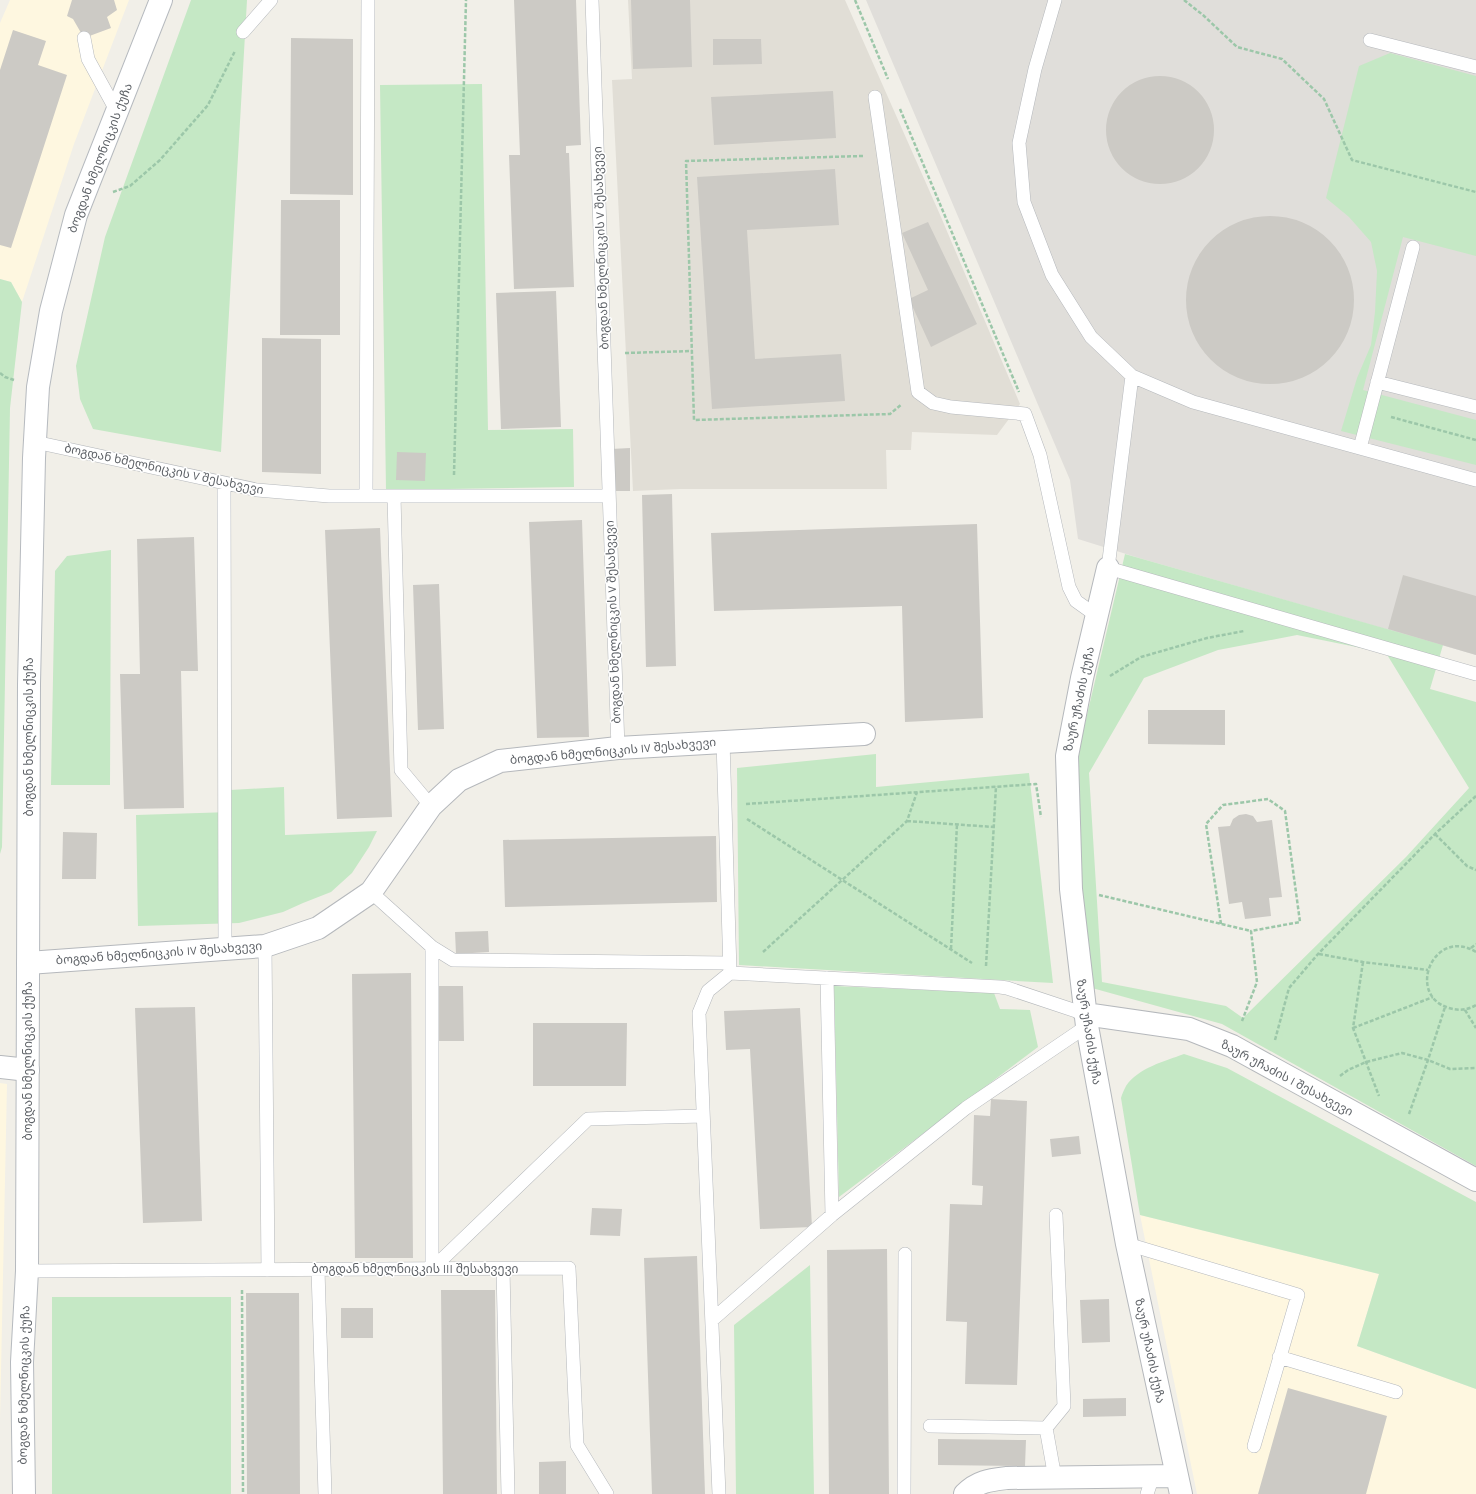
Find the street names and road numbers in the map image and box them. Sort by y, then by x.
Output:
street label: ბოგდან ხმელნიცკის ქუჩა [65,81,136,235]
street label: ბოგდან ხმელნიცკის V შესახვევი [590,146,613,350]
street label: ბოგდან ხმელნიცკის V შესახვევი [63,441,265,498]
street label: ბოგდან ხმელნიცკის V შესახვევი [602,520,625,724]
street label: ზაურ უჩაძის ქუჩა [1061,645,1097,753]
street label: ბოგდან ხმელნიცკის ქუჩა [22,657,37,817]
street label: ბოგდან ხმელნიცკის IV შესახვევი [509,735,717,768]
street label: ბოგდან ხმელნიცკის IV შესახვევი [55,939,263,968]
street label: ზაურ უჩაძის ქუჩა [1074,978,1104,1086]
street label: ბოგდან ხმელნიცკის ქუჩა [21,981,36,1141]
street label: ზაურ უჩაძის I შესახვევი [1219,1037,1356,1119]
street label: ბოგდან ხმელნიცკის III შესახვევი [312,1262,519,1277]
street label: ზაურ უჩაძის ქუჩა [1132,1297,1168,1405]
street label: ბოგდან ხმელნიცკის ქუჩა [16,1305,33,1465]

